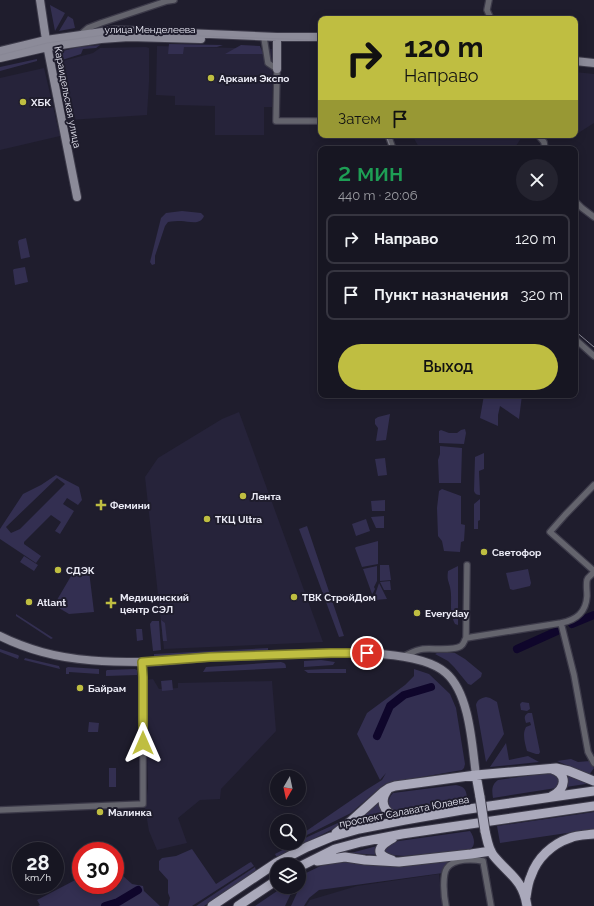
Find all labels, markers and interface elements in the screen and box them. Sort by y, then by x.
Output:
street label: улица Менделеева [104,24,196,35]
text: 120 m [404,31,484,64]
icon: right [338,32,390,84]
street label: Караидельская улица [52,45,83,149]
text: Направо [404,65,478,86]
marker: Аркаим Экспо [206,73,216,83]
place label: Аркаим Экспо [219,73,289,84]
marker: ХБК [18,97,28,107]
place label: ХБК [30,97,51,108]
icon: arrive [389,108,411,130]
text: Затем [338,110,381,128]
text: 2 мин [338,158,403,187]
button: close [516,159,558,201]
text: 440 m · 20:06 [338,188,417,203]
icon: right [340,228,362,250]
text: Направо [374,230,438,248]
text: 120 m [515,230,556,248]
icon: arrive [340,284,362,306]
text: Пункт назначения [374,286,508,304]
text: 320 m [520,286,563,304]
button: Выход [338,344,558,390]
marker: Лента [238,491,248,501]
place label: Лента [251,491,281,502]
marker: Фемини [95,499,107,511]
place label: Фемини [110,500,150,511]
marker: ТКЦ Ultra [202,514,212,524]
place label: ТКЦ Ultra [215,514,262,525]
marker: Светофор [479,547,489,557]
place label: Светофор [492,547,542,558]
marker: СДЭК [53,565,63,575]
place label: СДЭК [66,565,95,576]
place label: Медицинский центр СЭЛ [120,592,189,615]
marker: ТВК СтройДом [289,592,299,602]
place label: ТВК СтройДом [302,592,376,603]
marker: Atlant [24,597,34,607]
place label: Atlant [37,597,66,608]
marker: Медицинский центр СЭЛ [105,597,117,609]
marker: Everyday [412,608,422,618]
place label: Everyday [425,608,469,619]
pin [350,636,384,670]
icon: arrive [356,642,378,664]
marker: Байрам [75,683,85,693]
place label: Байрам [88,683,126,694]
position arrow [122,722,164,764]
north arrow [270,770,306,806]
map controls [270,770,306,894]
street label: проспект Салавата Юлаева [338,794,470,829]
marker: Малинка [95,807,105,817]
place label: Малинка [108,807,152,818]
button: search [270,814,306,850]
speed limit sign: 30 [72,842,124,894]
text: 28 [26,851,50,875]
button: layers [270,858,306,894]
text: km/h [25,872,51,883]

